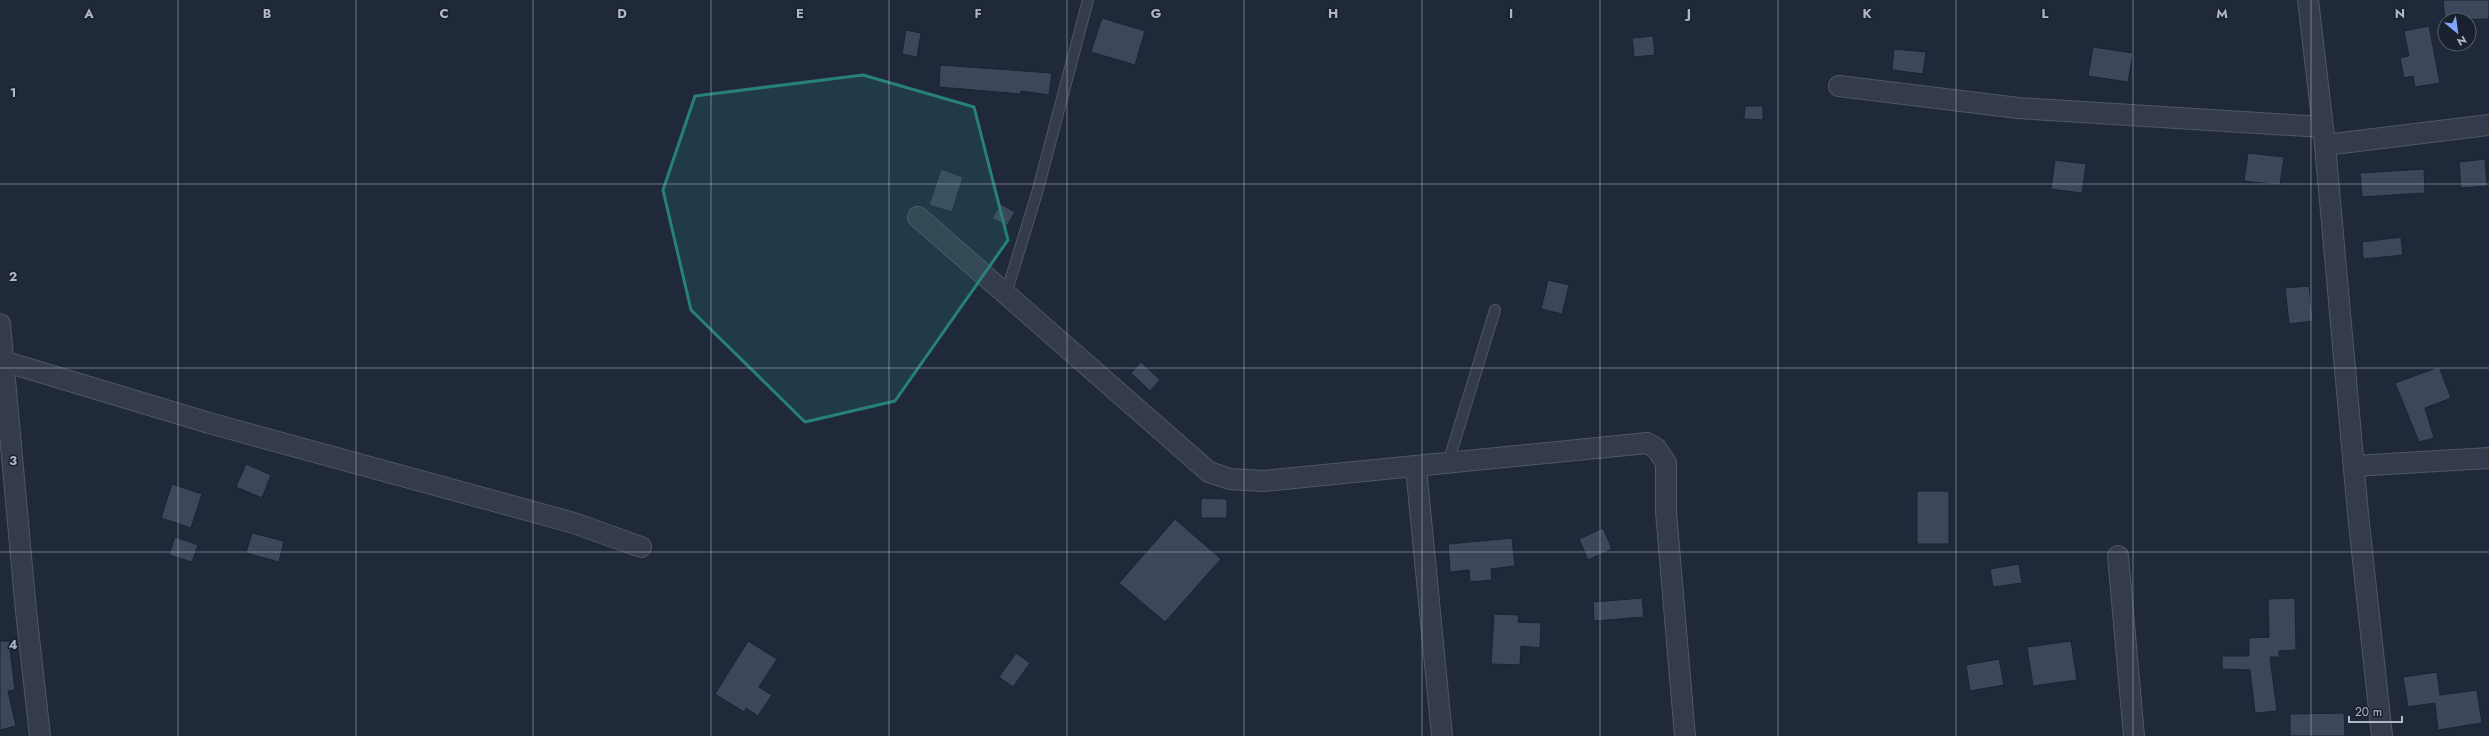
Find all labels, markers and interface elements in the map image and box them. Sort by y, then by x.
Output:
text: A [83,4,94,23]
text: B [263,4,272,23]
text: C [439,4,449,23]
text: D [617,4,627,23]
text: E [796,4,804,23]
text: F [974,4,982,23]
text: G [1151,4,1162,23]
text: H [1328,4,1338,23]
text: I [1509,4,1513,23]
text: J [1684,4,1691,23]
text: K [1862,4,1872,23]
text: L [2042,4,2049,23]
text: M [2216,4,2228,23]
text: N [2395,4,2405,23]
north arrow [2437,12,2477,52]
text: N [2454,32,2470,50]
text: 1 [10,83,16,102]
text: 2 [9,267,17,286]
text: 3 [9,451,17,470]
text: 4 [8,635,18,654]
scale bar [2349,698,2402,724]
text: 20 m [2355,703,2382,721]

